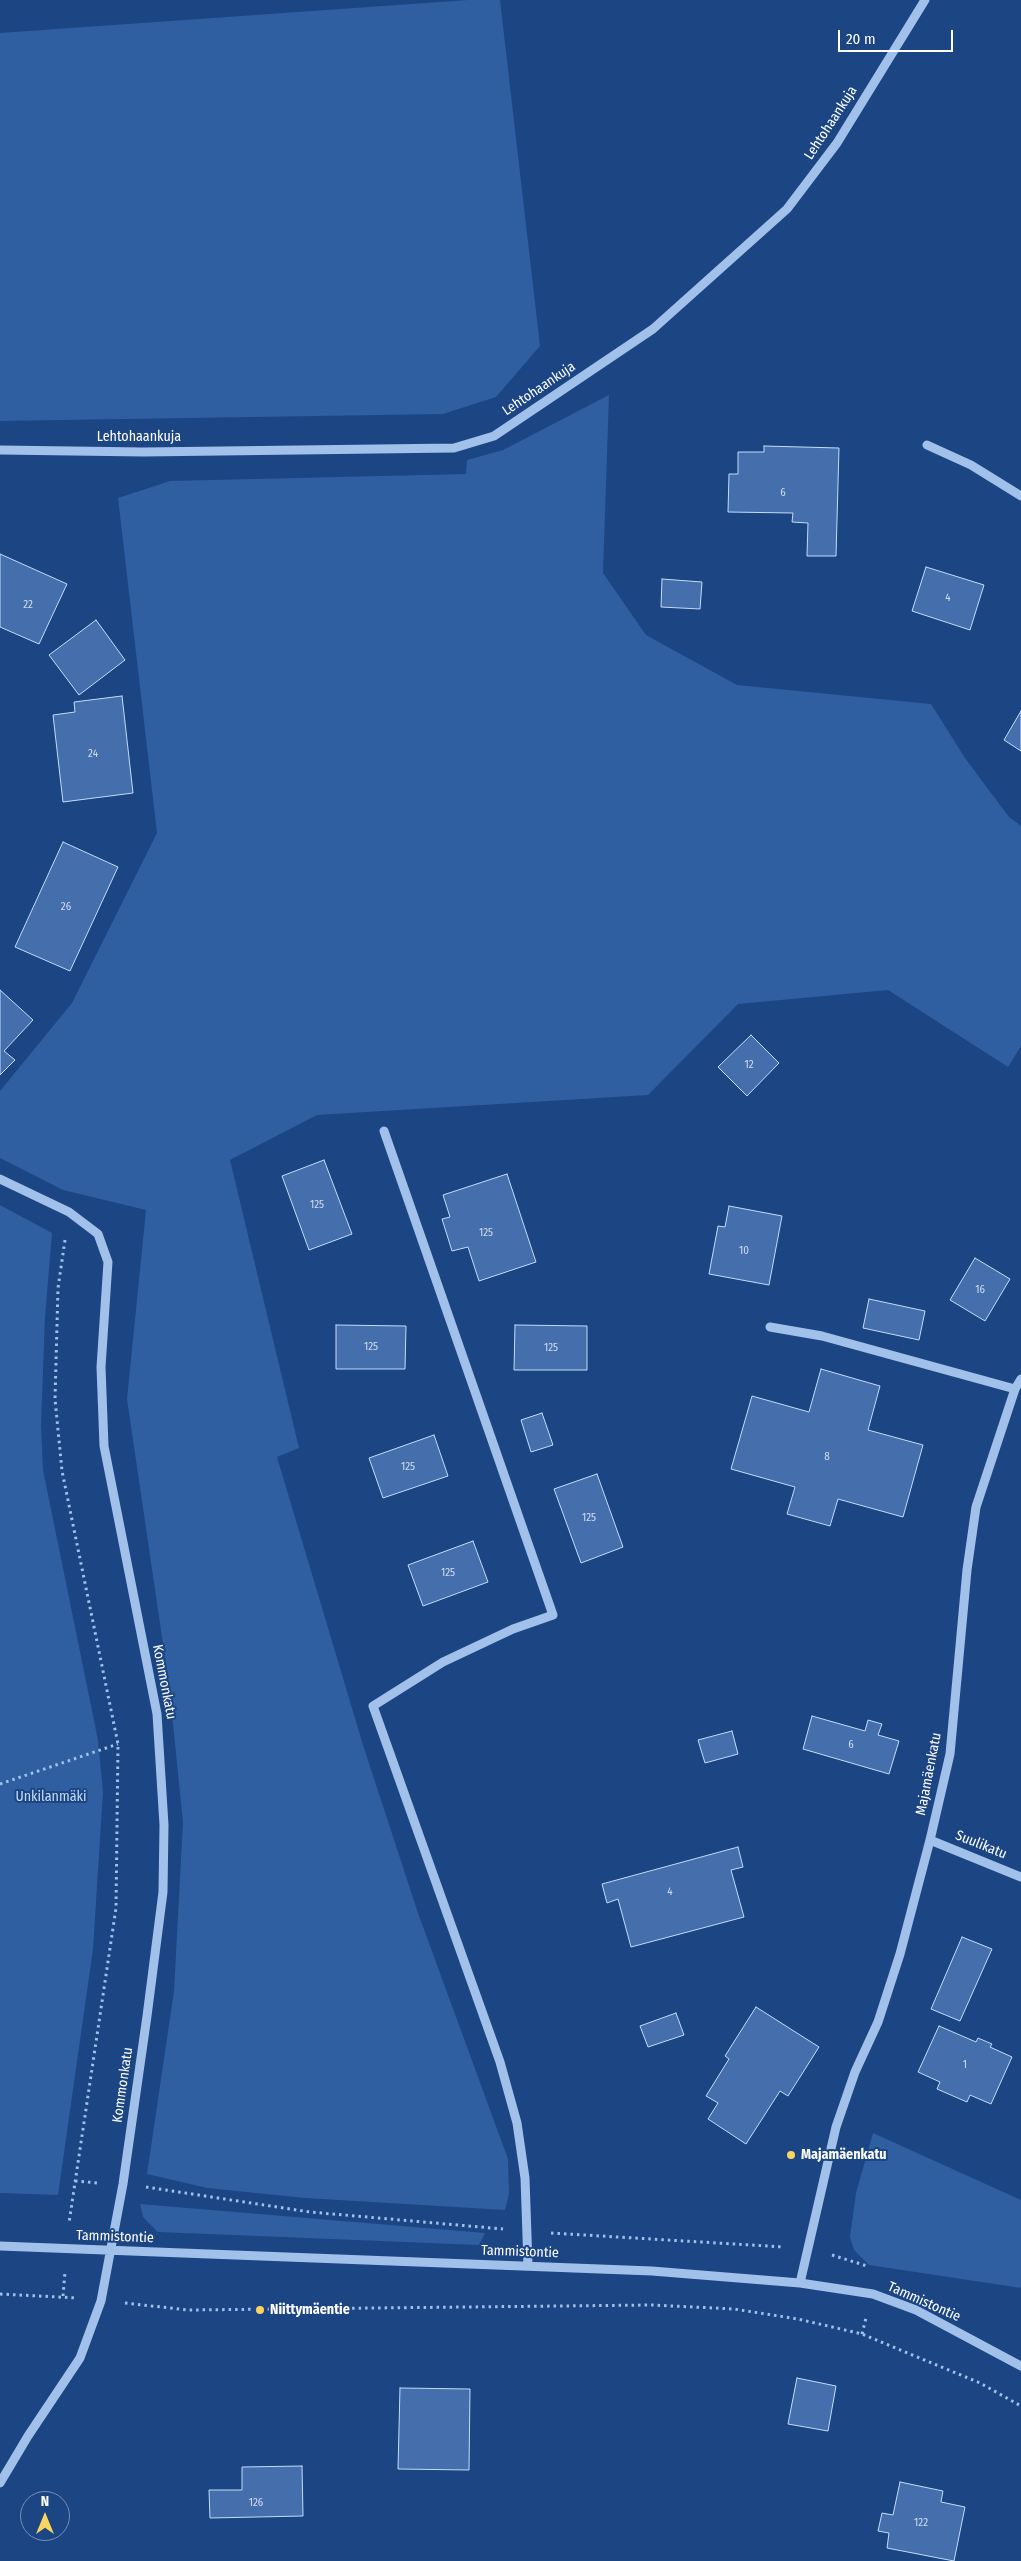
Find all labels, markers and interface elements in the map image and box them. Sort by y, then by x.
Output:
scale bar [841,20,956,52]
text: 20 m [846,30,876,48]
street label: Lehtohaankuja [801,83,861,163]
street label: Lehtohaankuja [499,358,579,420]
street label: Lehtohaankuja [97,429,181,445]
house number: 6 [780,486,786,500]
house number: 4 [945,591,951,605]
house number: 22 [23,598,33,612]
house number: 24 [88,747,98,761]
house number: 26 [61,900,71,914]
house number: 12 [744,1058,754,1072]
house number: 125 [310,1198,324,1212]
house number: 125 [479,1226,493,1240]
house number: 10 [739,1244,749,1258]
house number: 16 [975,1283,985,1297]
house number: 125 [364,1340,378,1354]
house number: 125 [544,1341,558,1355]
house number: 8 [824,1450,830,1464]
house number: 125 [401,1460,415,1474]
house number: 125 [582,1511,596,1525]
house number: 125 [441,1566,455,1580]
street label: Kommonkatu [149,1643,179,1721]
street label: Majamäenkatu [913,1731,945,1817]
house number: 6 [848,1738,854,1752]
park label: Unkilanmäki [15,1789,87,1805]
street label: Suulikatu [953,1827,1009,1863]
house number: 4 [667,1885,673,1899]
street label: Kommonkatu [109,2046,137,2124]
house number: 1 [963,2058,967,2072]
place label: Majamäenkatu [801,2147,887,2163]
marker: Majamäenkatu [785,2149,797,2161]
street label: Tammistontie [76,2227,154,2247]
street label: Tammistontie [481,2242,559,2262]
street label: Tammistontie [885,2279,963,2325]
place label: Niittymäentie [270,2302,350,2318]
marker: Niittymäentie [254,2304,266,2316]
north arrow [20,2491,70,2541]
text: N [41,2493,49,2510]
house number: 126 [249,2496,263,2510]
house number: 122 [914,2516,928,2530]

